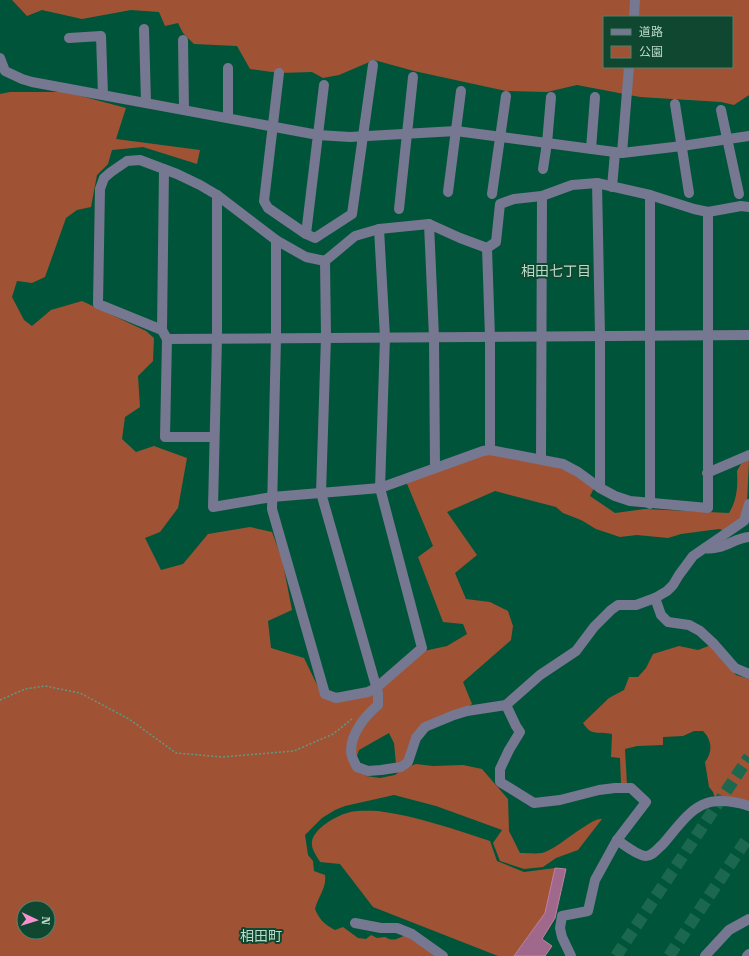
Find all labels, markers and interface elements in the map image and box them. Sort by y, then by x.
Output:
legend [603,16,733,68]
text: 道路 [639,25,663,39]
text: 公園 [639,45,663,59]
district label: 相田七丁目 [521,263,591,279]
north arrow [16,900,56,940]
text: N [39,916,52,926]
district label: 相田町 [240,928,282,944]

